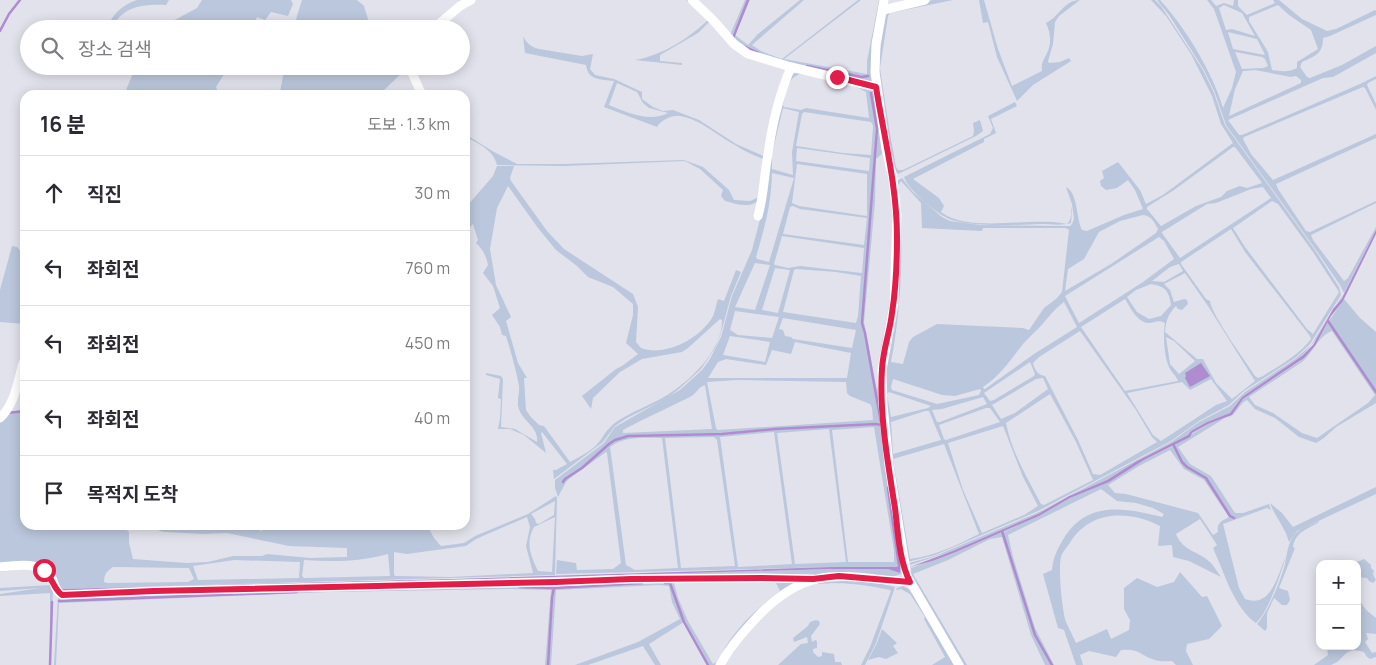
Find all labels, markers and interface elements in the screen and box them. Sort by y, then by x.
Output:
search box [20,20,470,75]
icon: search [38,34,66,62]
text: 장소 검색 [78,36,152,62]
route end [826,66,849,89]
text: 16 분 [40,110,86,138]
text: 도보 · 1.3 km [367,113,450,135]
icon: ahead [40,179,68,207]
text: 직진 [87,181,122,207]
text: 30 m [415,182,450,204]
icon: left [40,254,68,282]
text: 좌회전 [87,256,139,282]
text: 760 m [406,257,450,279]
icon: left [40,329,68,357]
text: 좌회전 [87,331,139,357]
text: 450 m [405,332,450,354]
icon: left [40,404,68,432]
text: 좌회전 [87,406,139,432]
text: 40 m [414,407,450,429]
icon: arrive [40,479,68,507]
text: 목적지 도착 [87,481,178,507]
route start [33,559,56,582]
map controls [1316,560,1361,650]
button: + [1316,560,1361,605]
button: − [1316,605,1361,650]

